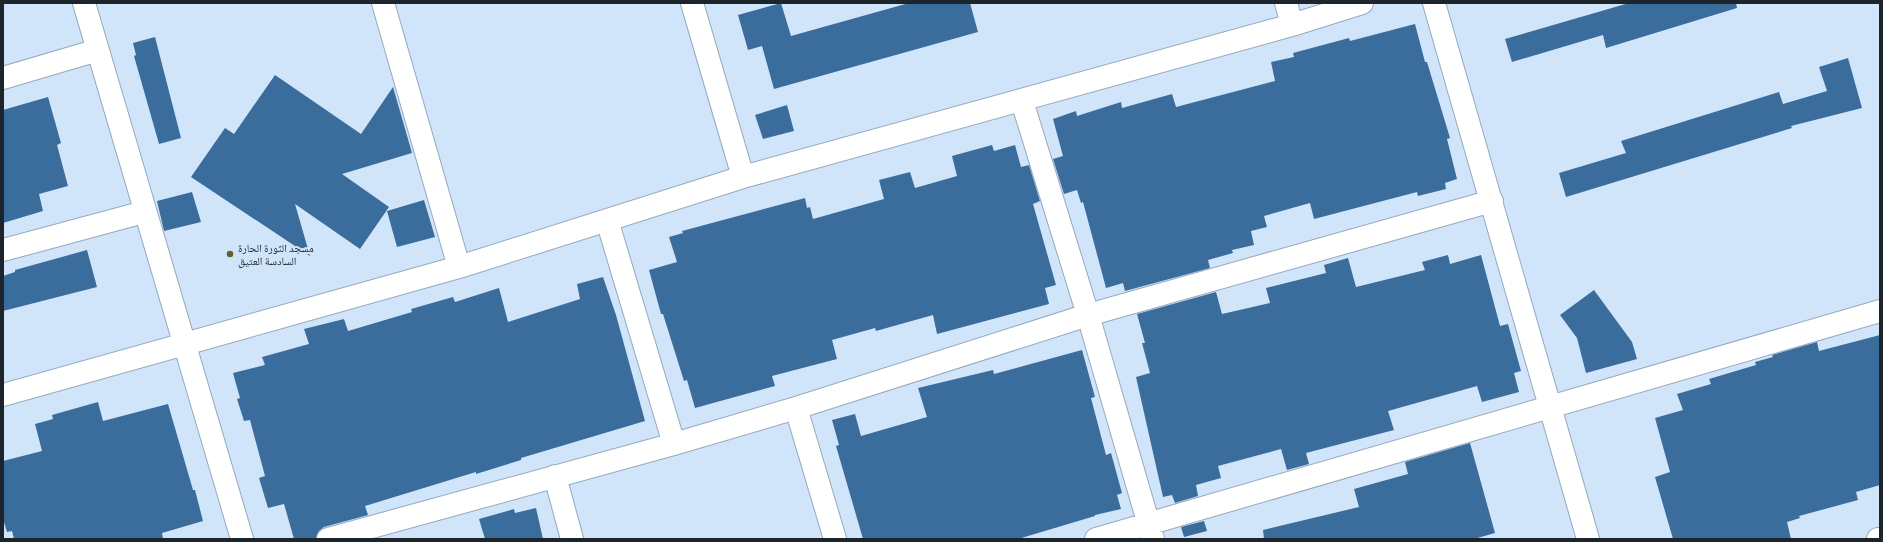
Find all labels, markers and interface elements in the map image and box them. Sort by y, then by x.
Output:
place label: مسجد الثورة الحارة السادسة العتيق [238,241,314,269]
marker: مسجد الثورة الحارة السادسة العتيق [225,249,235,259]

